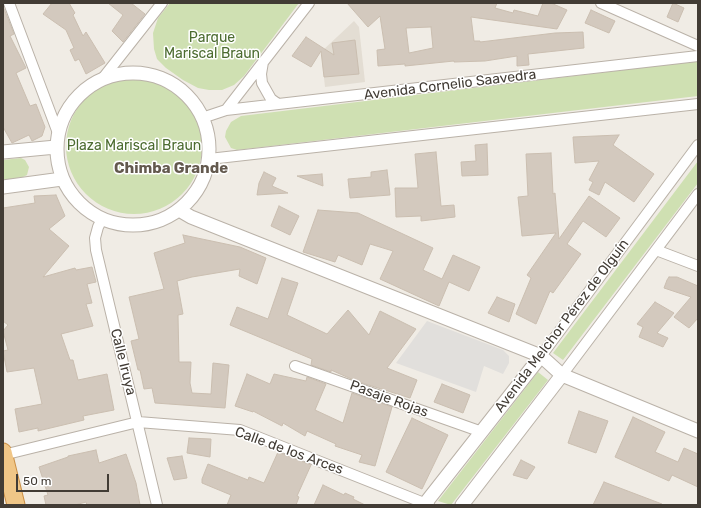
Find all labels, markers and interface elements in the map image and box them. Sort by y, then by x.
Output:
park label: Parque Mariscal Braun [164,30,260,62]
street label: Avenida Cornelio Saavedra [363,66,537,104]
park label: Plaza Mariscal Braun [67,138,201,154]
district label: Chimba Grande [114,160,228,178]
street label: Avenida Melchor Pérez de Olguín [491,236,633,416]
street label: Calle Iruya [107,327,139,397]
street label: Pasaje Rojas [348,377,430,421]
street label: Calle de los Arces [233,424,345,478]
scale bar [18,466,111,492]
text: 50 m [23,474,51,488]

